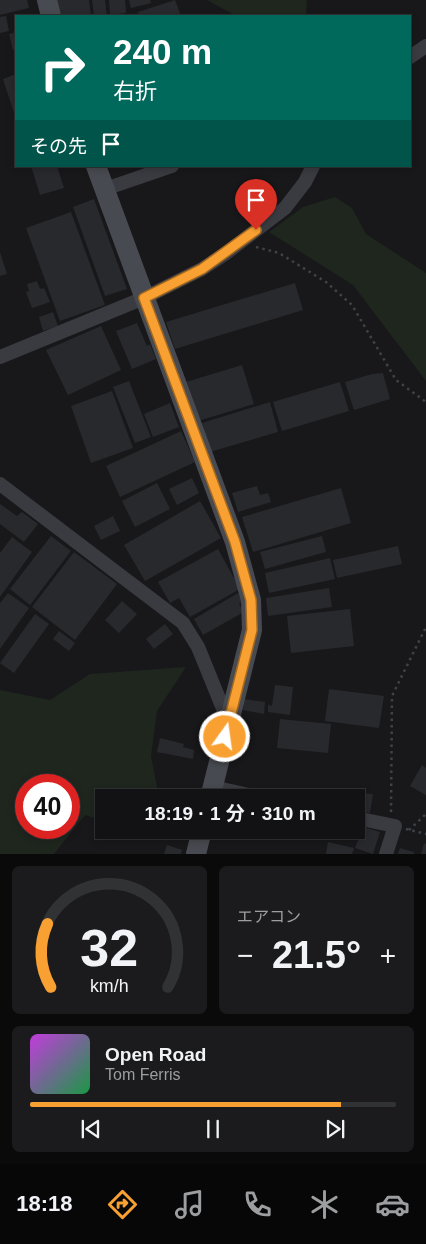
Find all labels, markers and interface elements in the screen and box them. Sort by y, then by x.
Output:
text: 240 m [113,32,212,71]
icon: right [30,35,95,100]
text: 右折 [113,79,157,104]
icon: arrive [97,130,125,158]
text: その先 [30,136,87,157]
pin [235,179,277,230]
icon: arrive [242,186,270,214]
position arrow [198,710,250,762]
speed limit sign: 40 [15,774,80,839]
text: 18:19 · 1 分 · 310 m [144,803,316,824]
text: エアコン [237,908,301,925]
text: 32 [81,919,138,977]
text: 21.5° [272,934,361,976]
text: − [237,940,253,971]
text: + [380,940,396,971]
text: km/h [90,976,129,996]
text: Open Road [105,1044,206,1065]
text: Tom Ferris [105,1066,181,1083]
icon: previous [77,1115,105,1143]
icon: pause [199,1115,227,1143]
icon: next [321,1115,349,1143]
icon: directions [105,1187,140,1222]
icon: music [172,1187,207,1222]
icon: phone [240,1187,275,1222]
icon: climate [307,1187,342,1222]
icon: car [375,1187,410,1222]
text: 18:18 [16,1191,73,1216]

